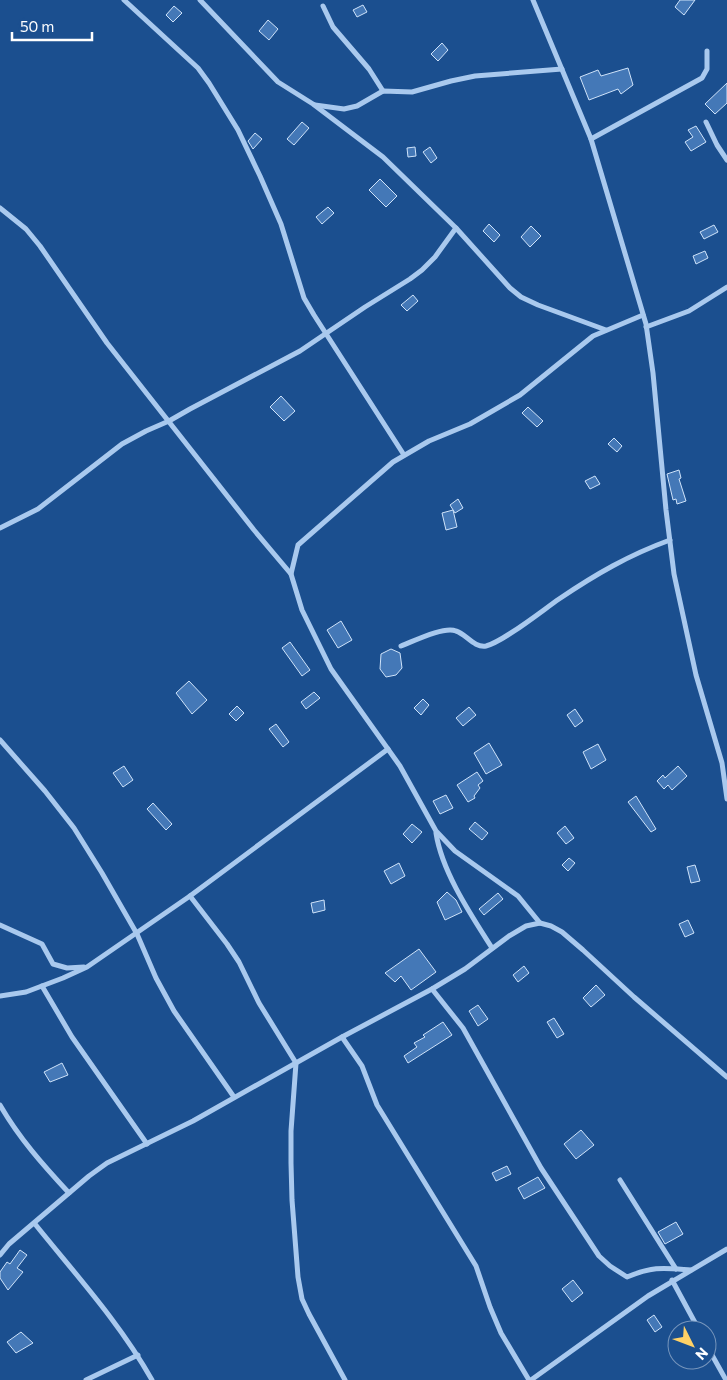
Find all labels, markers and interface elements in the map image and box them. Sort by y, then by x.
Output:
scale bar [12,10,92,42]
text: 50 m [20,17,54,35]
north arrow [667,1320,717,1370]
text: N [692,1344,712,1364]

